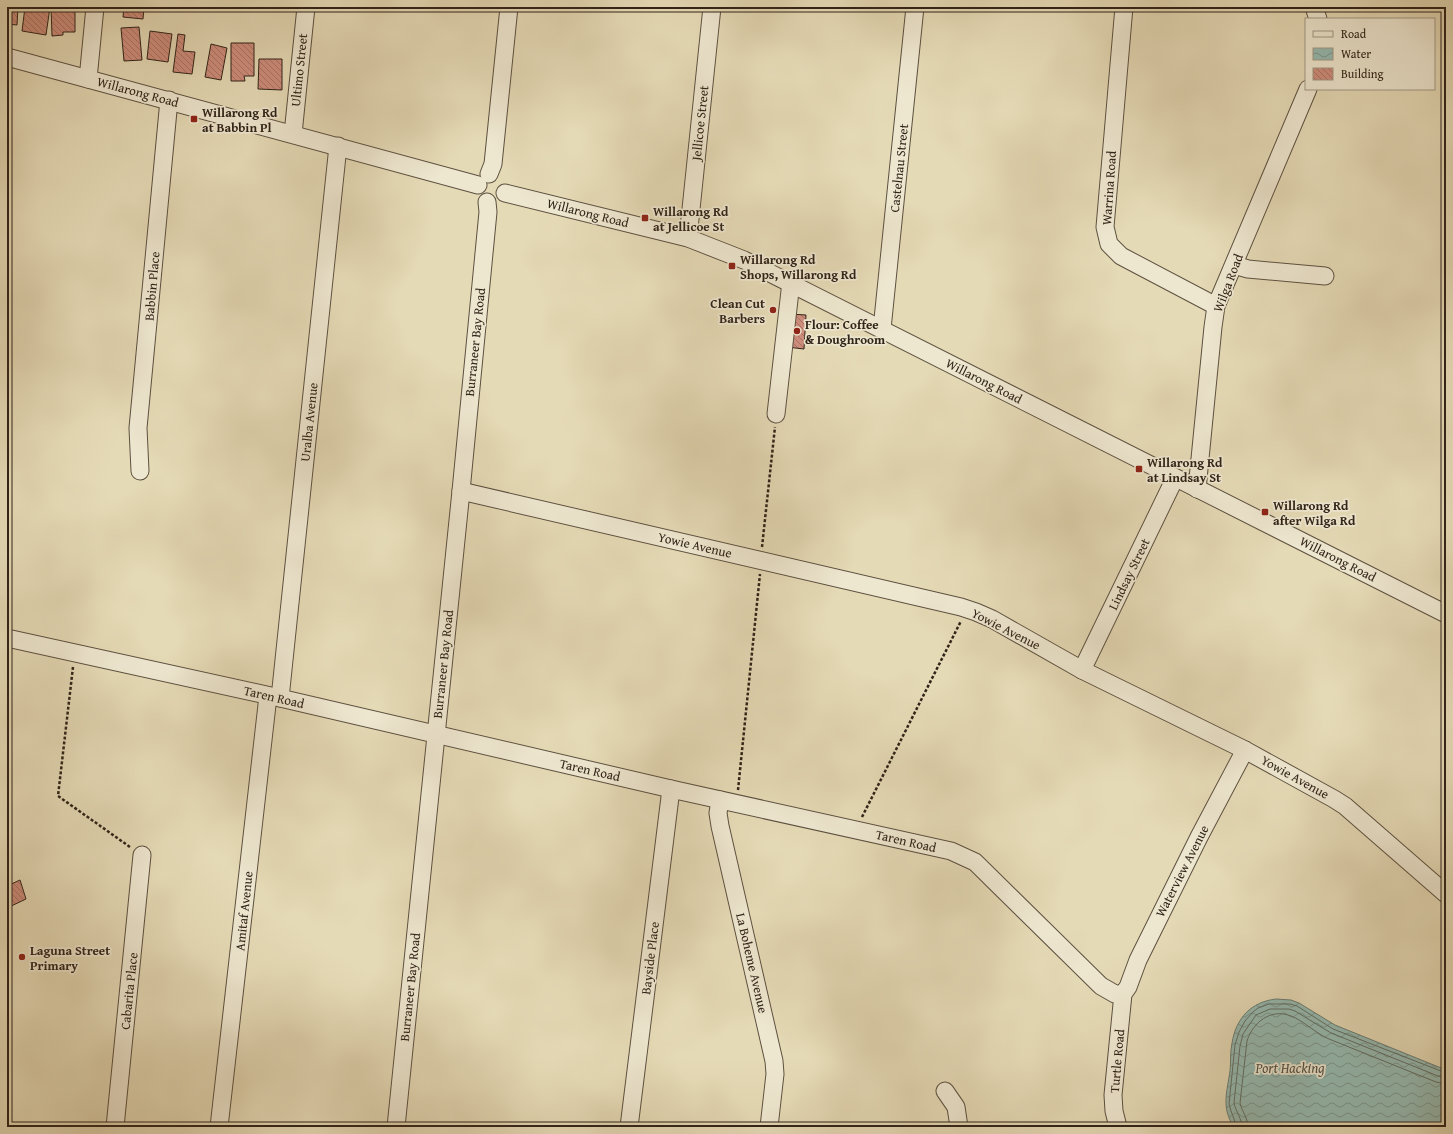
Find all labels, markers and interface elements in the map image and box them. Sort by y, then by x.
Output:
legend [1305,18,1435,90]
text: Road [1341,25,1367,42]
street label: Ultimo Street [286,32,312,108]
text: Water [1341,45,1371,62]
text: Building [1341,65,1384,82]
street label: Willarong Road [95,72,181,112]
street label: Jellicoe Street [686,84,713,163]
place label: Willarong Rd at Babbin Pl [202,103,278,137]
marker: Willarong Rd at Babbin Pl [189,114,199,124]
street label: Castelnau Street [885,122,913,213]
street label: Warrina Road [1097,150,1121,226]
street label: Willarong Road [545,194,631,232]
place label: Willarong Rd at Jellicoe St [653,202,729,236]
marker: Willarong Rd at Jellicoe St [640,213,650,223]
place label: Willarong Rd Shops, Willarong Rd [740,250,857,284]
street label: Babbin Place [140,251,164,321]
street label: Wilga Road [1208,251,1248,315]
marker: Willarong Rd Shops, Willarong Rd [727,261,737,271]
street label: Burraneer Bay Road [460,287,490,397]
place label: Clean Cut Barbers [710,294,765,328]
marker: Clean Cut Barbers [768,305,778,315]
place label: Flour: Coffee & Doughroom [805,315,886,349]
marker: Flour: Coffee & Doughroom [792,326,802,336]
street label: Willarong Road [942,354,1026,409]
street label: Uralba Avenue [295,382,323,462]
place label: Willarong Rd at Lindsay St [1147,453,1223,487]
marker: Willarong Rd at Lindsay St [1134,464,1144,474]
place label: Willarong Rd after Wilga Rd [1273,496,1356,530]
marker: Willarong Rd after Wilga Rd [1260,507,1270,517]
street label: Yowie Avenue [656,527,734,563]
street label: Willarong Road [1296,532,1380,587]
street label: Lindsay Street [1103,535,1155,613]
street label: Yowie Avenue [968,603,1044,655]
street label: Burraneer Bay Road [428,609,458,719]
street label: Taren Road [242,681,306,713]
street label: Yowie Avenue [1257,750,1333,804]
street label: Taren Road [558,754,622,786]
street label: Waterview Avenue [1151,822,1213,920]
street label: Taren Road [874,825,938,857]
street label: Amitaf Avenue [230,870,258,952]
street label: La Boheme Avenue [731,911,773,1015]
street label: Bayside Place [636,920,664,996]
street label: Burraneer Bay Road [395,932,425,1042]
place label: Laguna Street Primary [30,941,110,975]
marker: Laguna Street Primary [17,952,27,962]
street label: Cabarita Place [116,952,142,1030]
street label: Turtle Road [1105,1028,1129,1094]
water label: Port Hacking [1254,1058,1325,1078]

